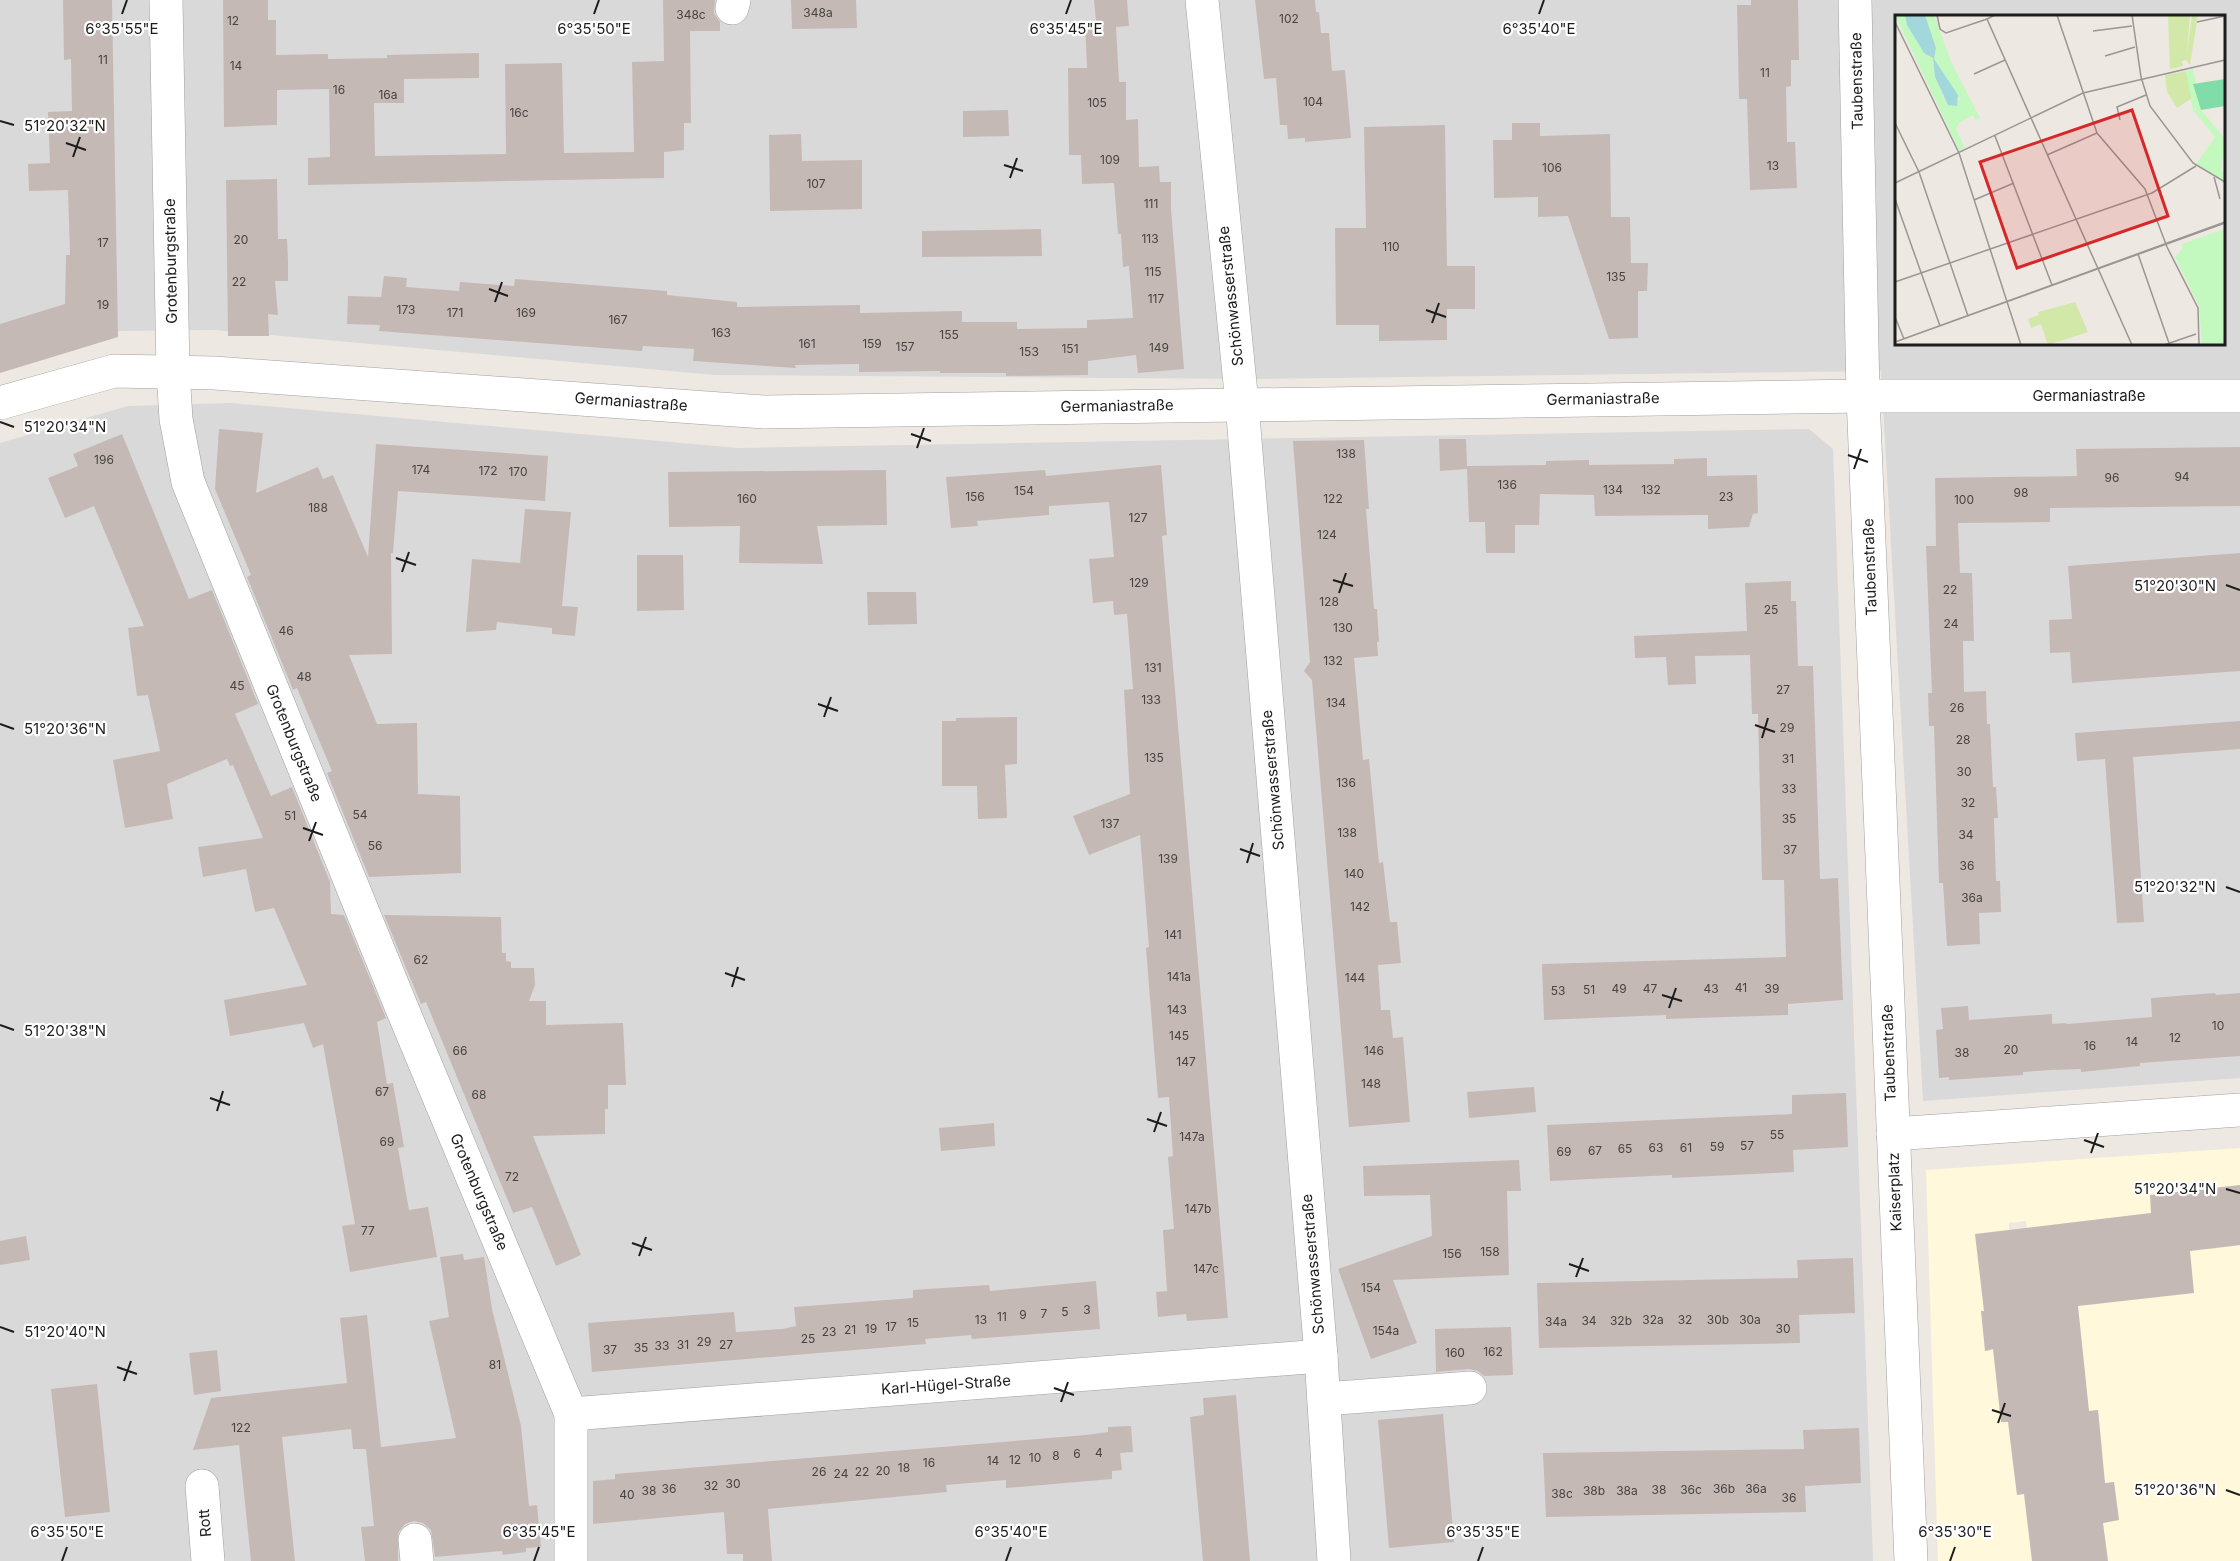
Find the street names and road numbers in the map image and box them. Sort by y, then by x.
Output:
street label: Taubenstraße [1846,32,1867,130]
street label: Grotenburgstraße [160,198,181,324]
street label: Schönwasserstraße [1214,225,1247,367]
street label: Germaniastraße [2032,386,2146,405]
street label: Germaniastraße [574,388,688,415]
street label: Germaniastraße [1546,388,1660,409]
street label: Germaniastraße [1060,395,1174,416]
street label: Taubenstraße [1858,518,1881,616]
street label: Grotenburgstraße [262,681,327,805]
street label: Schönwasserstraße [1257,709,1288,851]
street label: Taubenstraße [1877,1004,1900,1102]
street label: Grotenburgstraße [446,1130,513,1253]
street label: Kaiserplatz [1884,1152,1905,1232]
street label: Schönwasserstraße [1297,1193,1328,1335]
street label: Karl-Hügel-Straße [880,1370,1011,1399]
street label: Rott [194,1508,215,1538]

